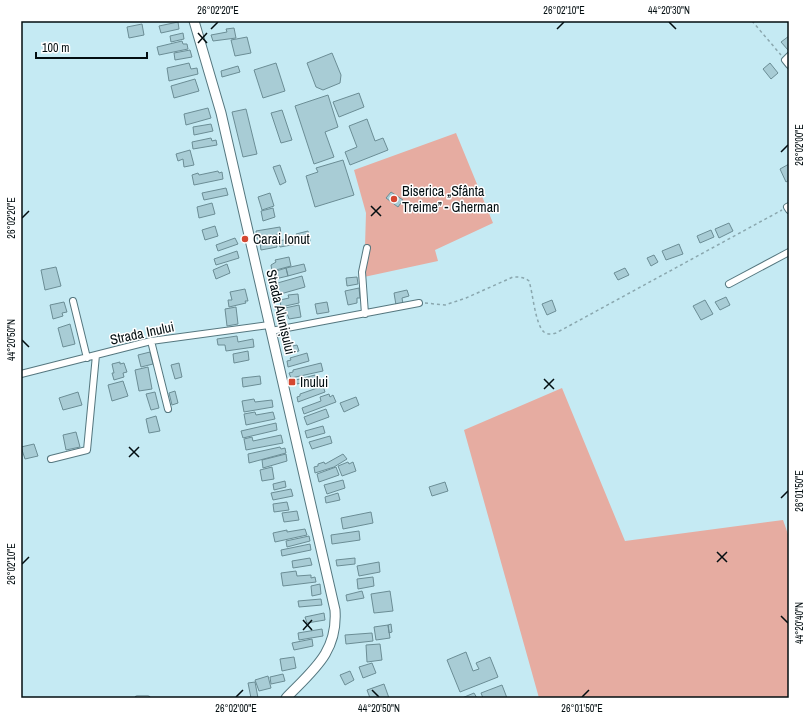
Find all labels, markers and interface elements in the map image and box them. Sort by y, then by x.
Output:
text: 26°02'20"E [197,4,239,17]
text: 26°02'10"E [543,4,585,17]
text: 44°20'30"N [648,4,690,17]
scale bar [36,34,147,60]
text: 100 m [42,40,69,56]
text: 26°02'00"E [793,124,806,166]
place label: Biserica „Sfânta Treime” - Gherman [402,182,499,216]
marker: Biserica „Sfânta Treime” - Gherman [389,194,399,204]
text: 26°02'20"E [5,197,18,239]
place label: Carai Ionut [253,230,310,248]
marker: Carai Ionut [240,234,250,244]
street label: Strada Alunișului [262,268,300,356]
street label: Strada Inului [108,317,176,349]
text: 44°20'50"N [5,319,18,361]
place label: Inului [300,373,328,391]
marker: Inului [287,377,297,387]
text: 26°01'50"E [793,470,806,512]
text: 26°02'10"E [5,543,18,585]
text: 44°20'40"N [793,602,806,644]
text: 26°02'00"E [215,702,257,715]
text: 44°20'50"N [358,702,400,715]
text: 26°01'50"E [561,702,603,715]

